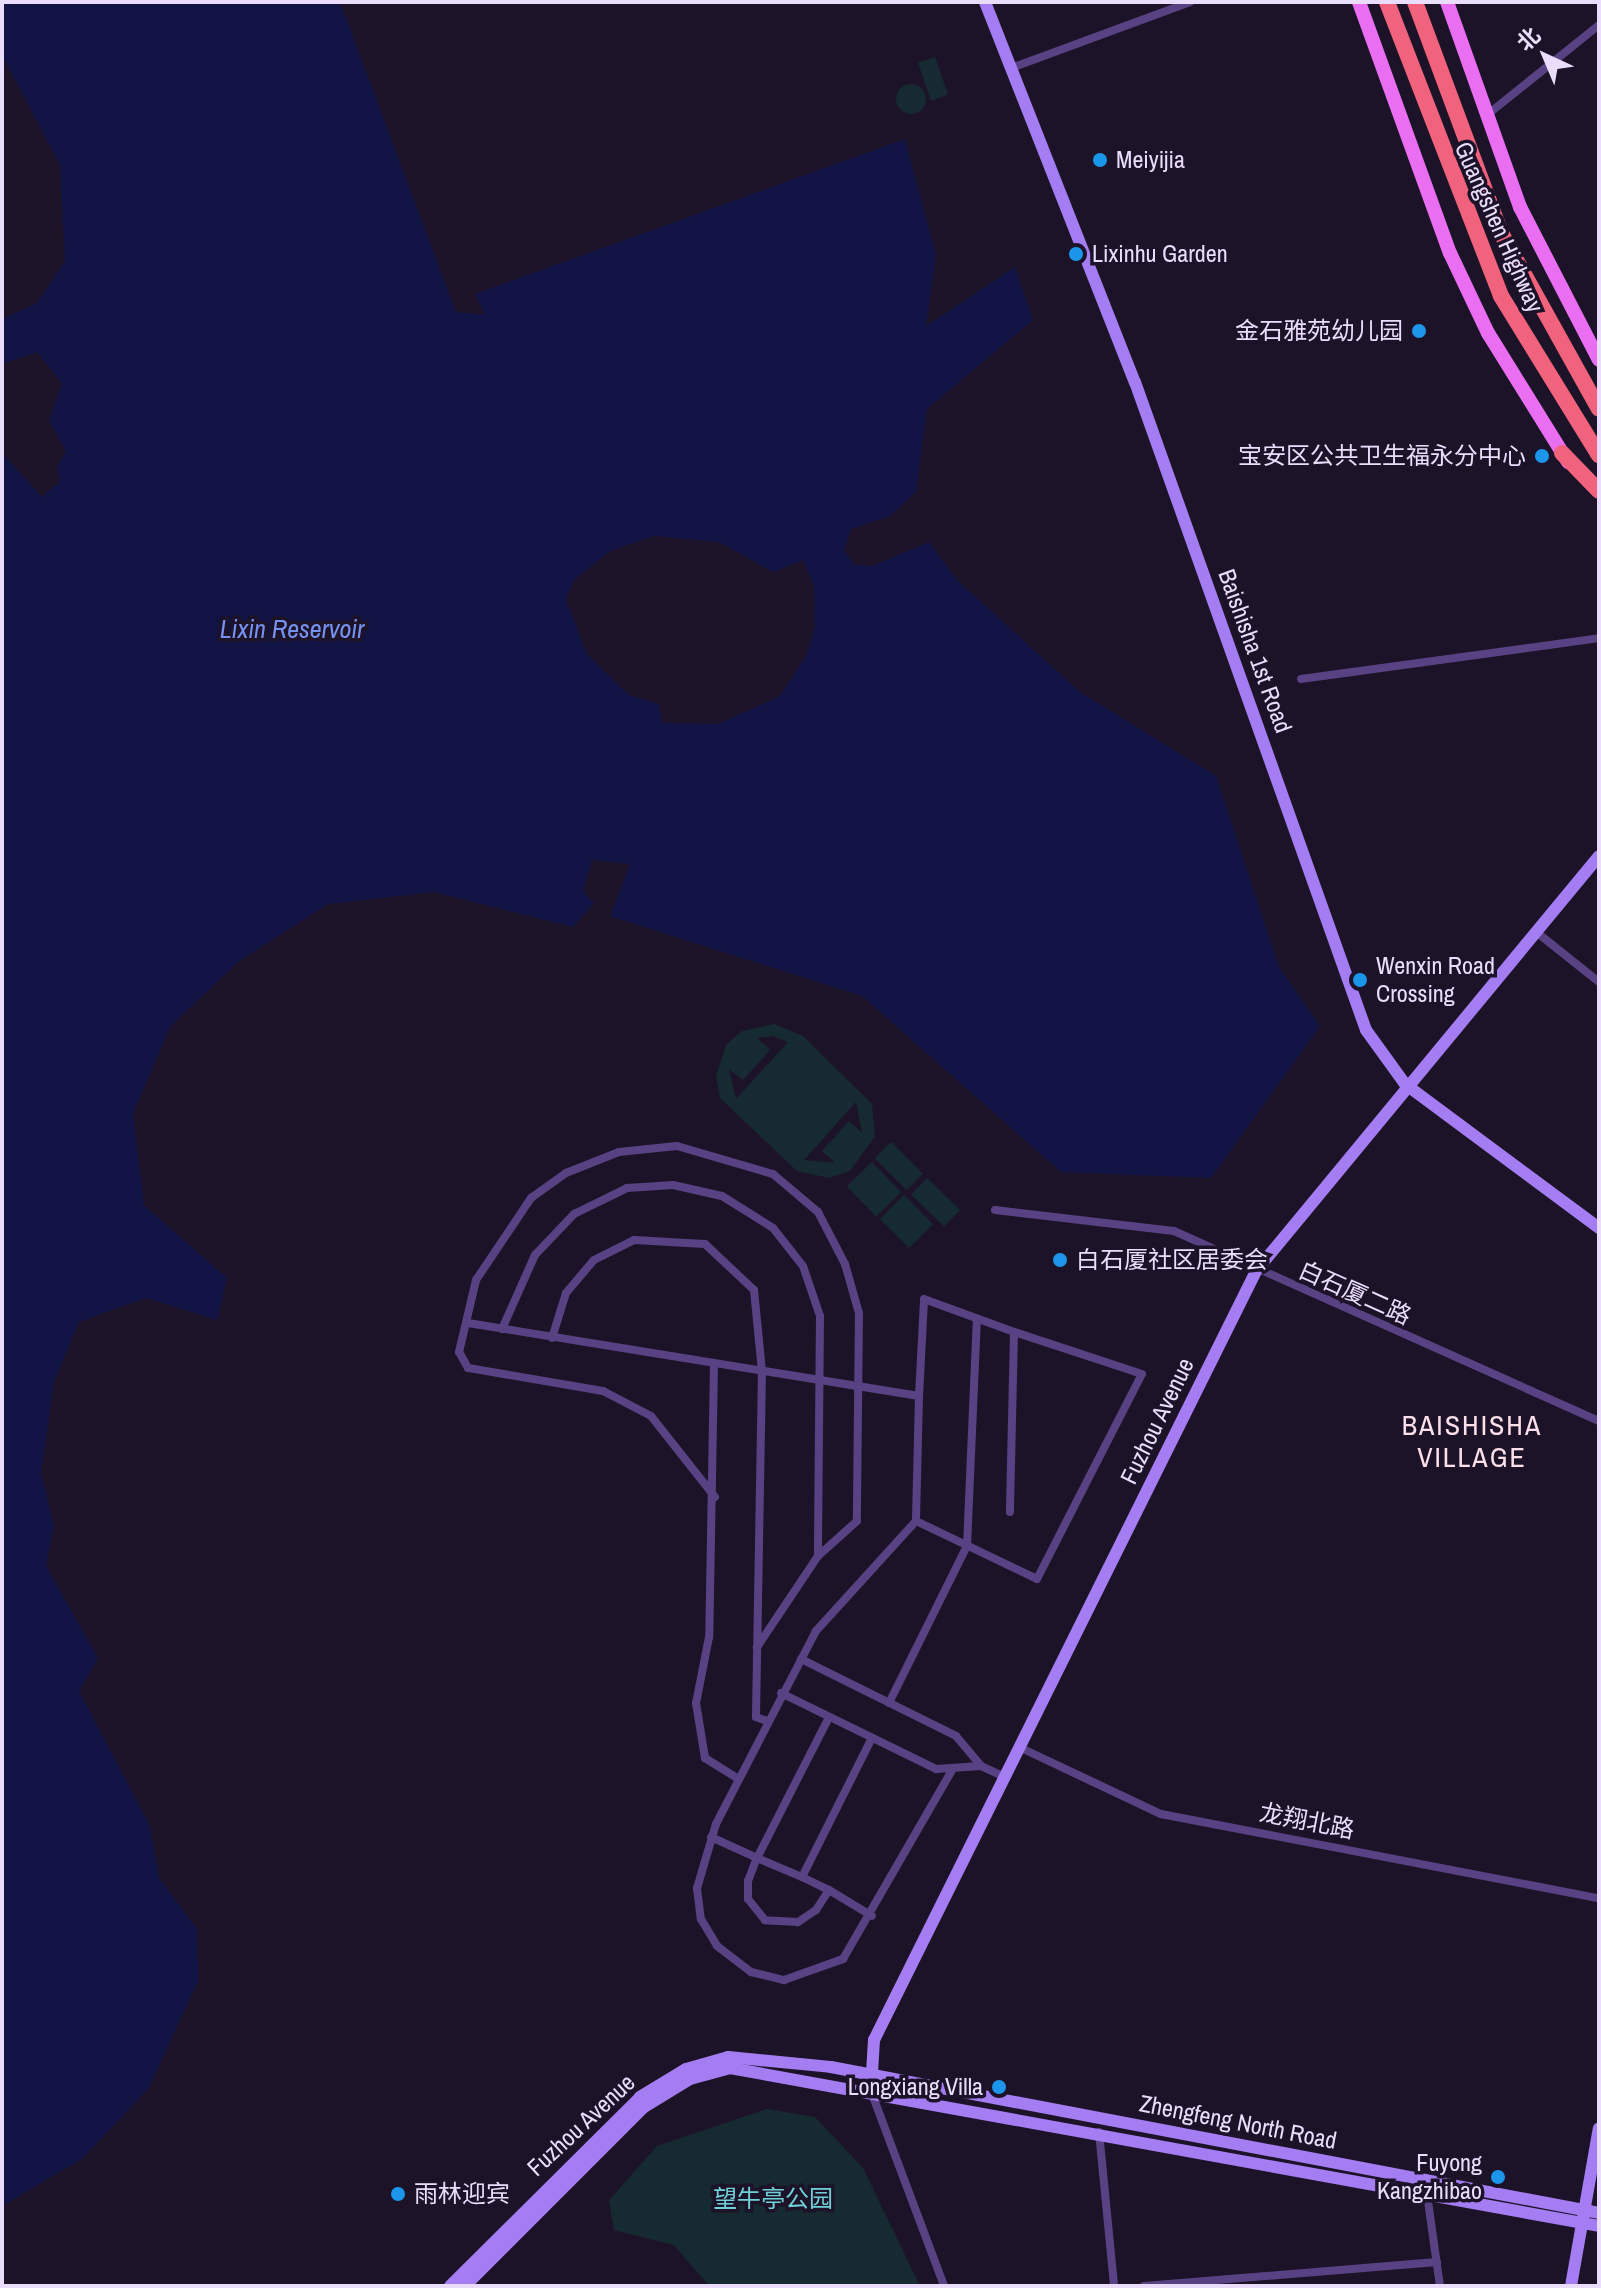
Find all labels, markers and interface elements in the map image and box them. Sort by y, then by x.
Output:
north arrow [1505,16,1585,96]
text: 北 [1510,20,1547,57]
street label: Guangshen Highway [1448,137,1550,317]
place label: Meiyijia [1116,146,1185,174]
marker: Meiyijia [1091,151,1109,169]
place label: Lixinhu Garden [1092,240,1228,268]
marker: Lixinhu Garden [1067,245,1085,263]
place label: 金石雅苑幼儿园 [1235,317,1403,345]
marker: 金石雅苑幼儿园 [1410,322,1428,340]
place label: 宝安区公共卫生福永分中心 [1238,442,1526,470]
marker: 宝安区公共卫生福永分中心 [1533,447,1551,465]
street label: Baishisha 1st Road [1212,565,1298,737]
water label: Lixin Reservoir [220,613,364,645]
place label: Wenxin Road Crossing [1376,952,1495,1008]
marker: Wenxin Road Crossing [1351,971,1369,989]
place label: 白石厦社区居委会 [1076,1246,1268,1274]
marker: 白石厦社区居委会 [1051,1251,1069,1269]
street label: 白石厦二路 [1294,1255,1416,1331]
street label: Fuzhou Avenue [1114,1353,1200,1489]
district label: BAISHISHA VILLAGE [1402,1408,1542,1474]
street label: 龙翔北路 [1257,1798,1357,1844]
street label: Fuzhou Avenue [521,2068,641,2182]
place label: Longxiang Villa [848,2073,983,2101]
marker: Longxiang Villa [990,2078,1008,2096]
street label: Zhengfeng North Road [1137,2089,1339,2155]
place label: Fuyong Kangzhibao [1377,2149,1482,2205]
marker: Fuyong Kangzhibao [1489,2168,1507,2186]
place label: 雨林迎宾 [414,2180,510,2208]
marker: 雨林迎宾 [389,2185,407,2203]
park label: 望牛亭公园 [713,2185,833,2213]

